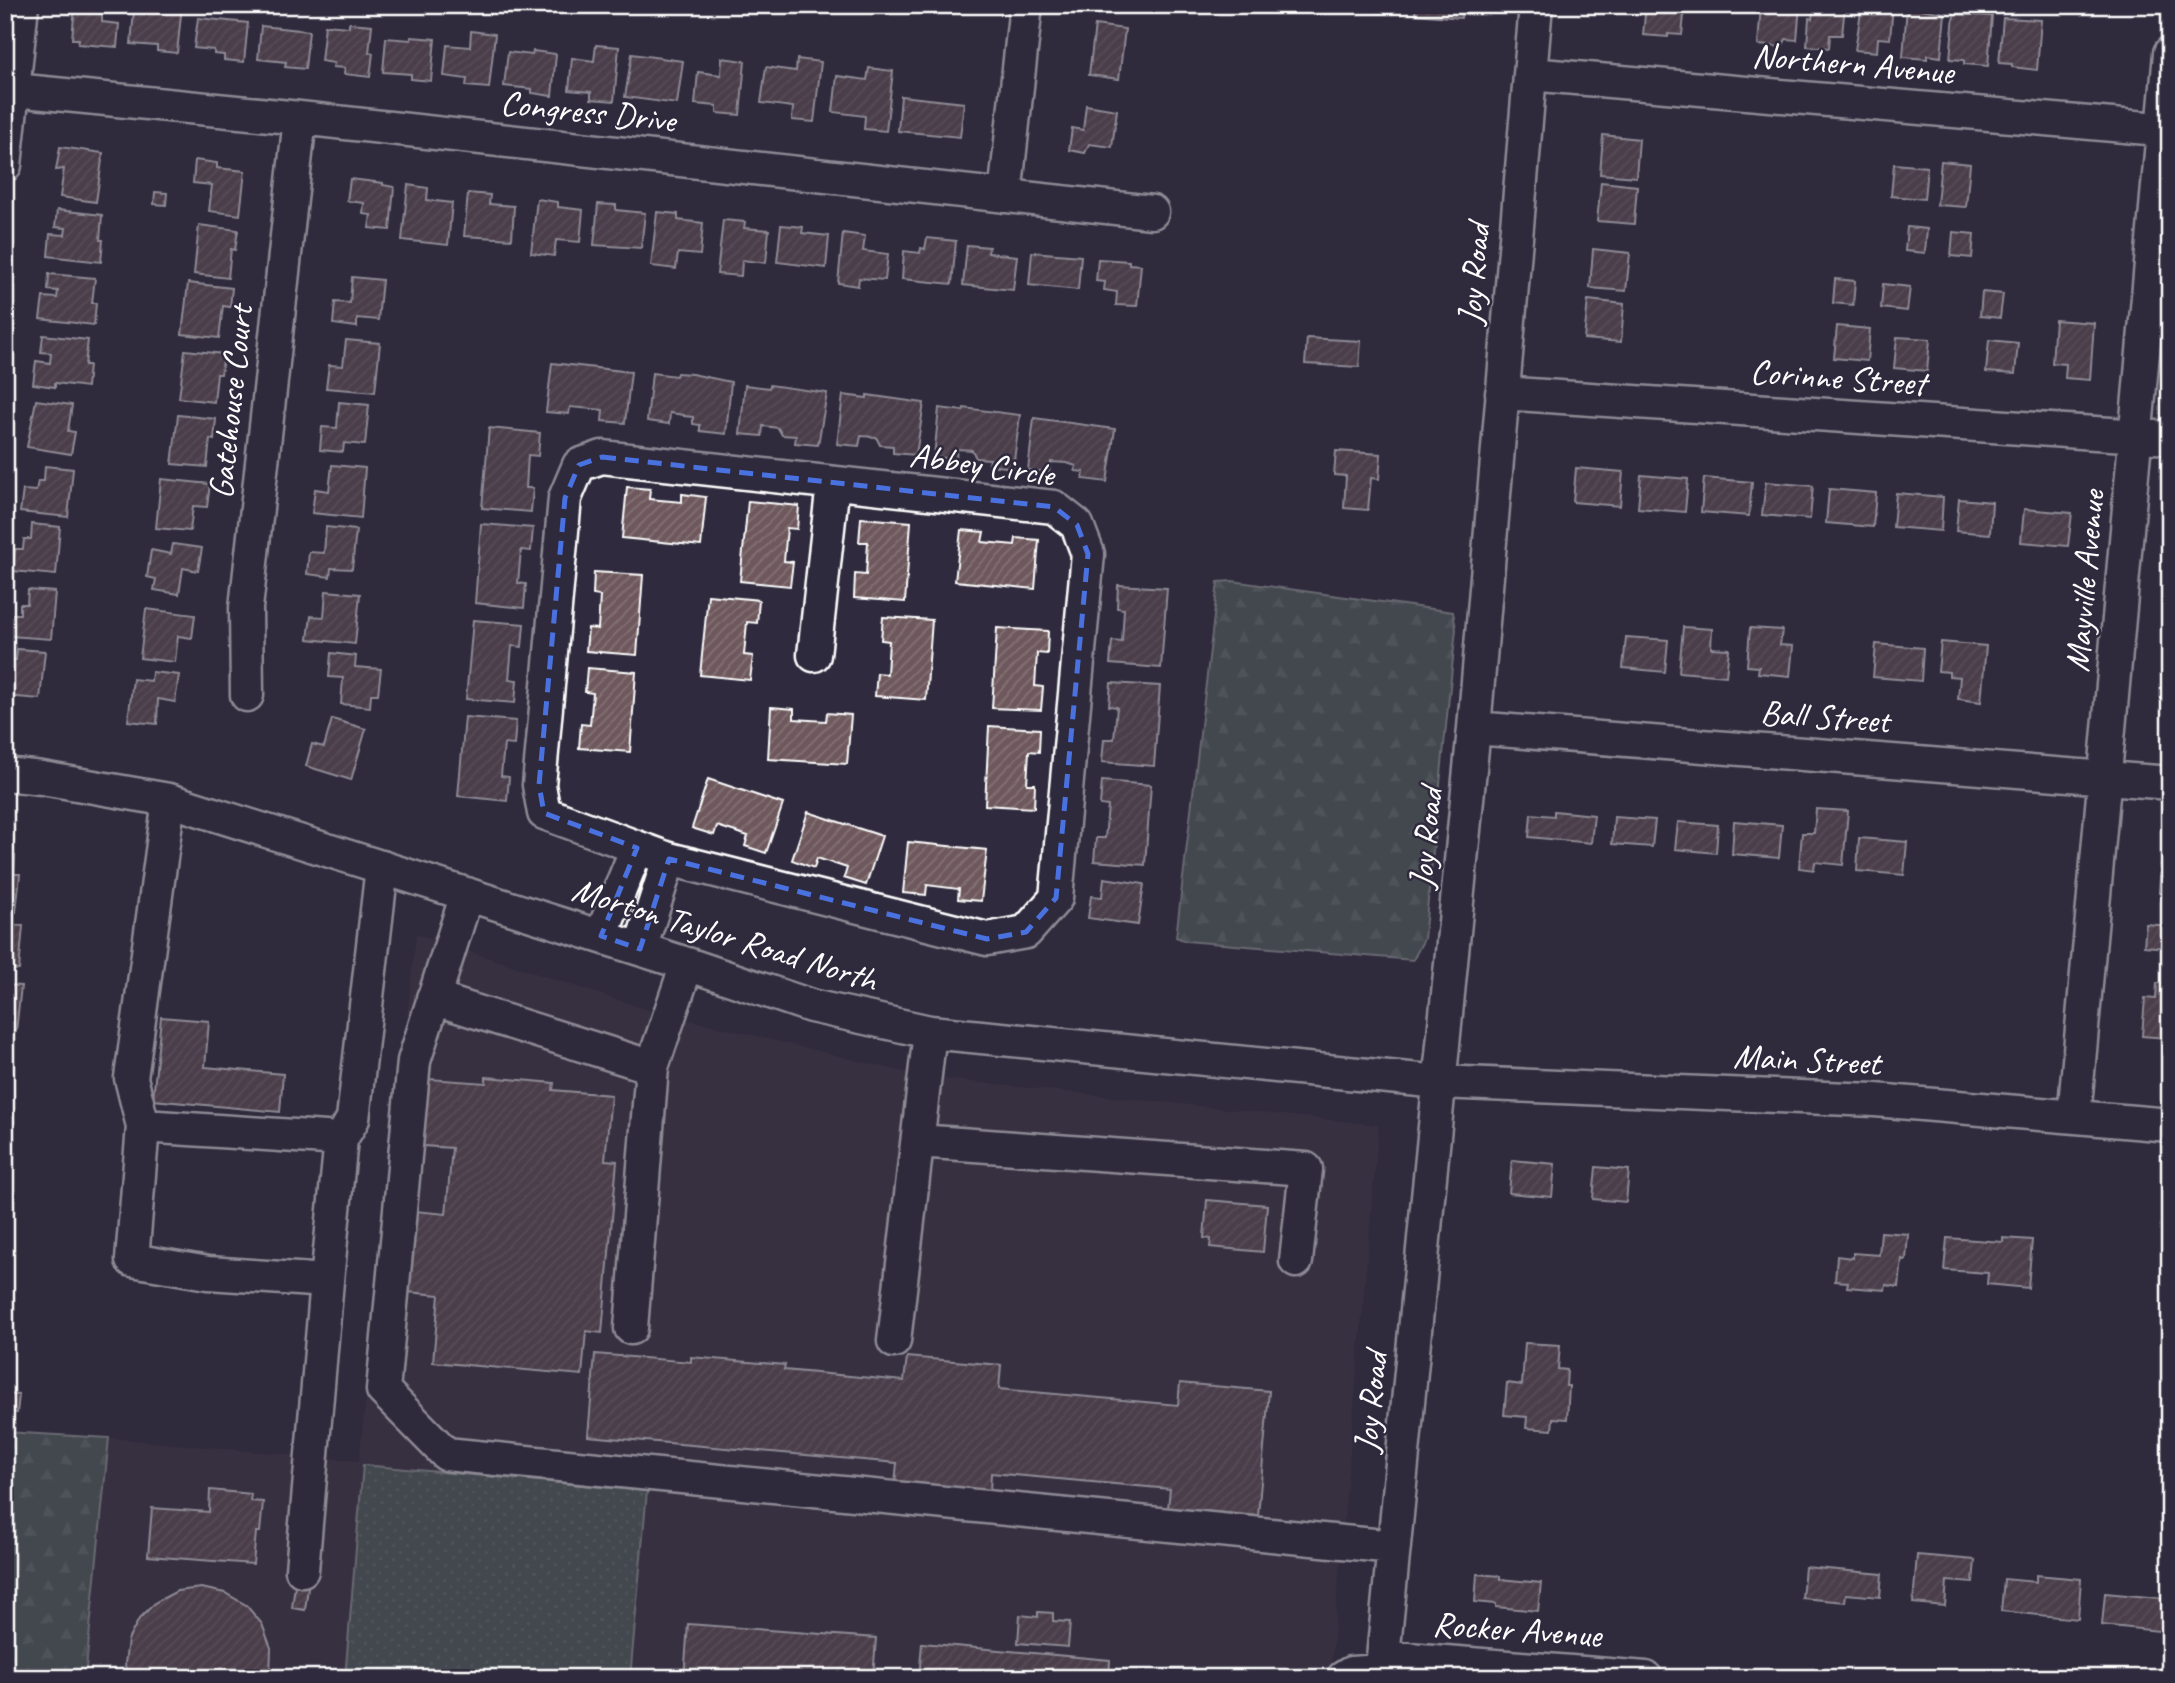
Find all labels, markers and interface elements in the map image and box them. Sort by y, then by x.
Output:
street label: Northern Avenue [1750,32,1958,95]
street label: Congress Drive [498,80,680,143]
street label: Joy Road [1447,217,1501,328]
street label: Gatehouse Court [198,300,263,501]
street label: Corinne Street [1749,349,1932,406]
street label: Abbey Circle [907,432,1059,497]
street label: Mayville Avenue [2054,486,2115,674]
street label: Ball Street [1759,690,1894,744]
street label: Joy Road [1398,780,1454,892]
street label: Morton Taylor Road North [567,867,884,1003]
street label: Main Street [1732,1033,1885,1086]
street label: Joy Road [1343,1344,1399,1456]
street label: Rocker Avenue [1431,1601,1605,1658]

